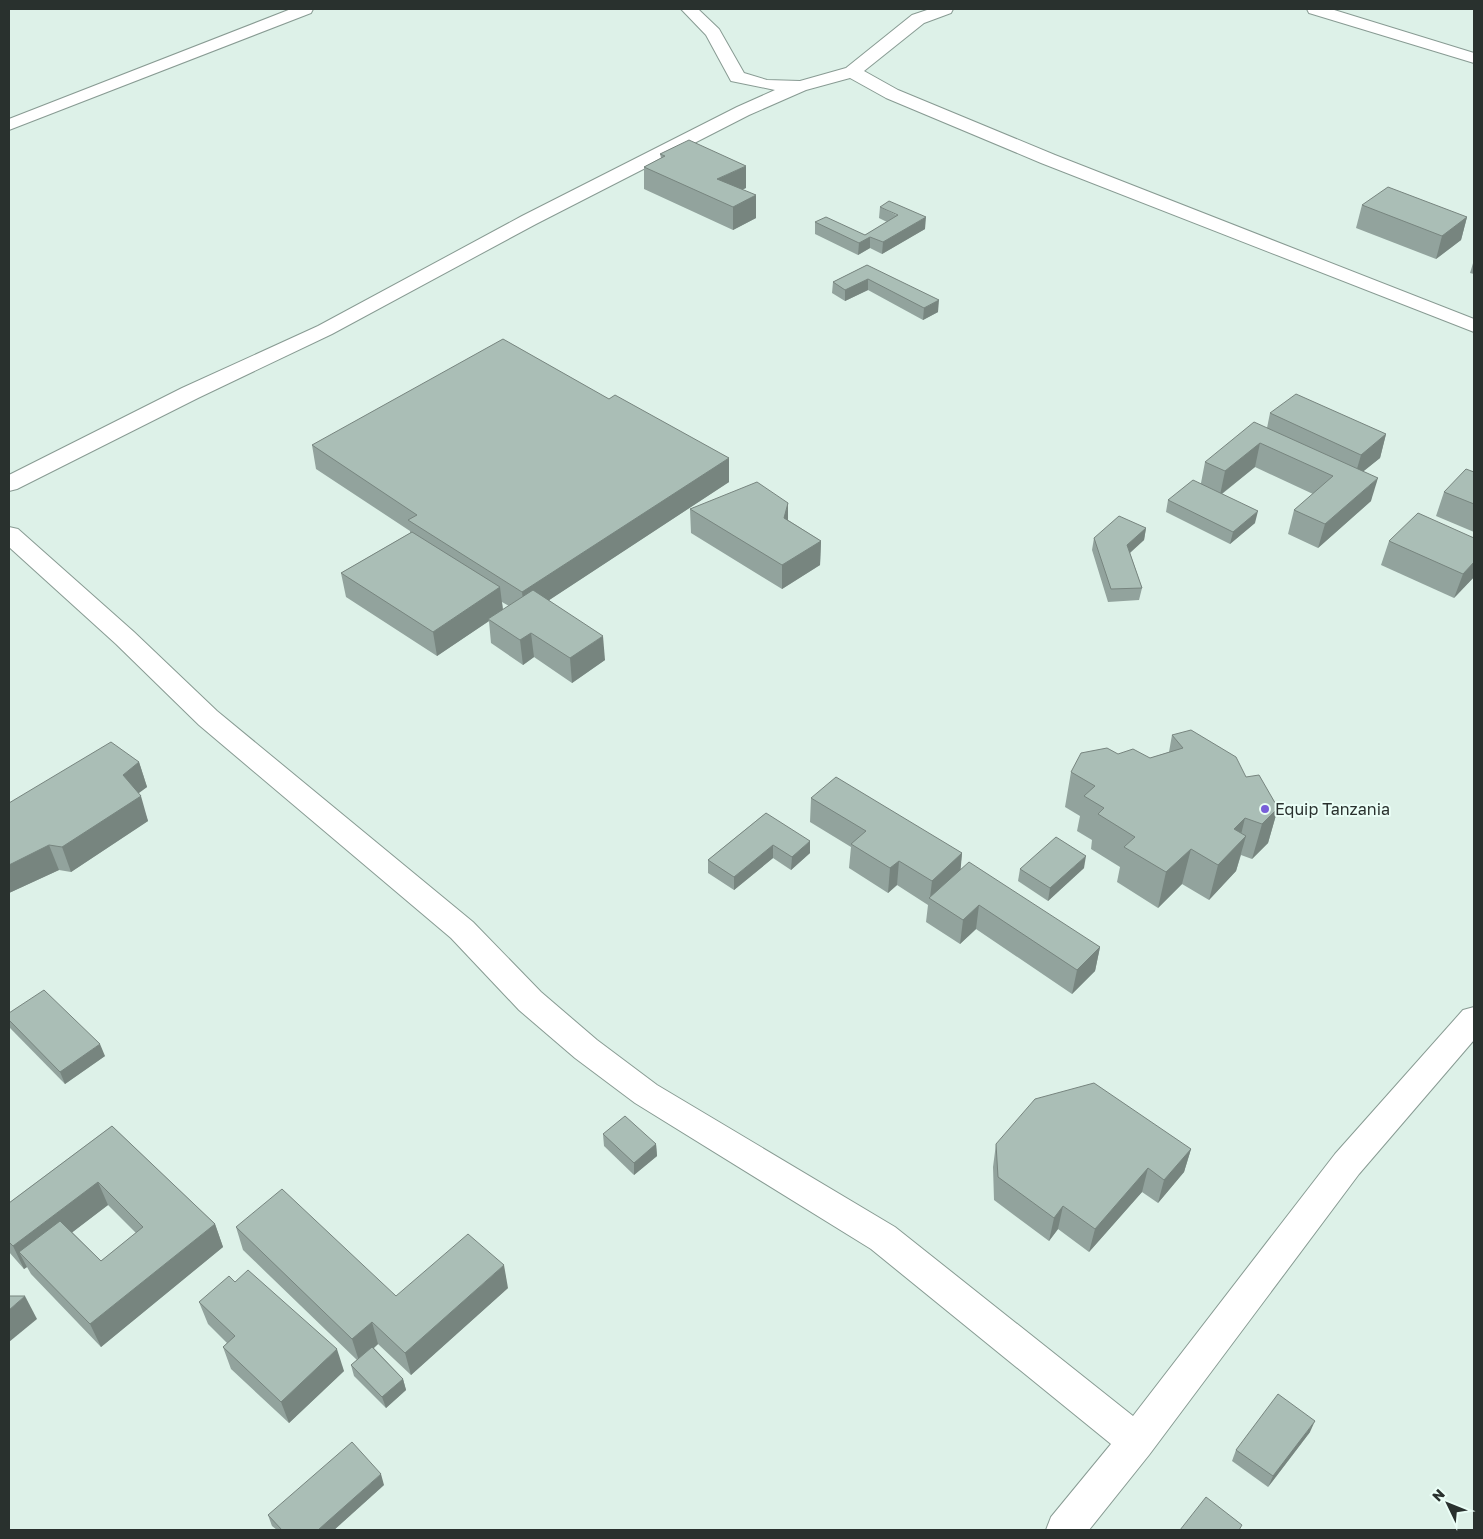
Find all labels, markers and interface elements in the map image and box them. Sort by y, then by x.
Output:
place label: Equip Tanzania [1275,799,1390,819]
marker: Equip Tanzania [1259,803,1271,815]
north arrow [1423,1479,1473,1529]
text: N [1428,1485,1448,1504]

